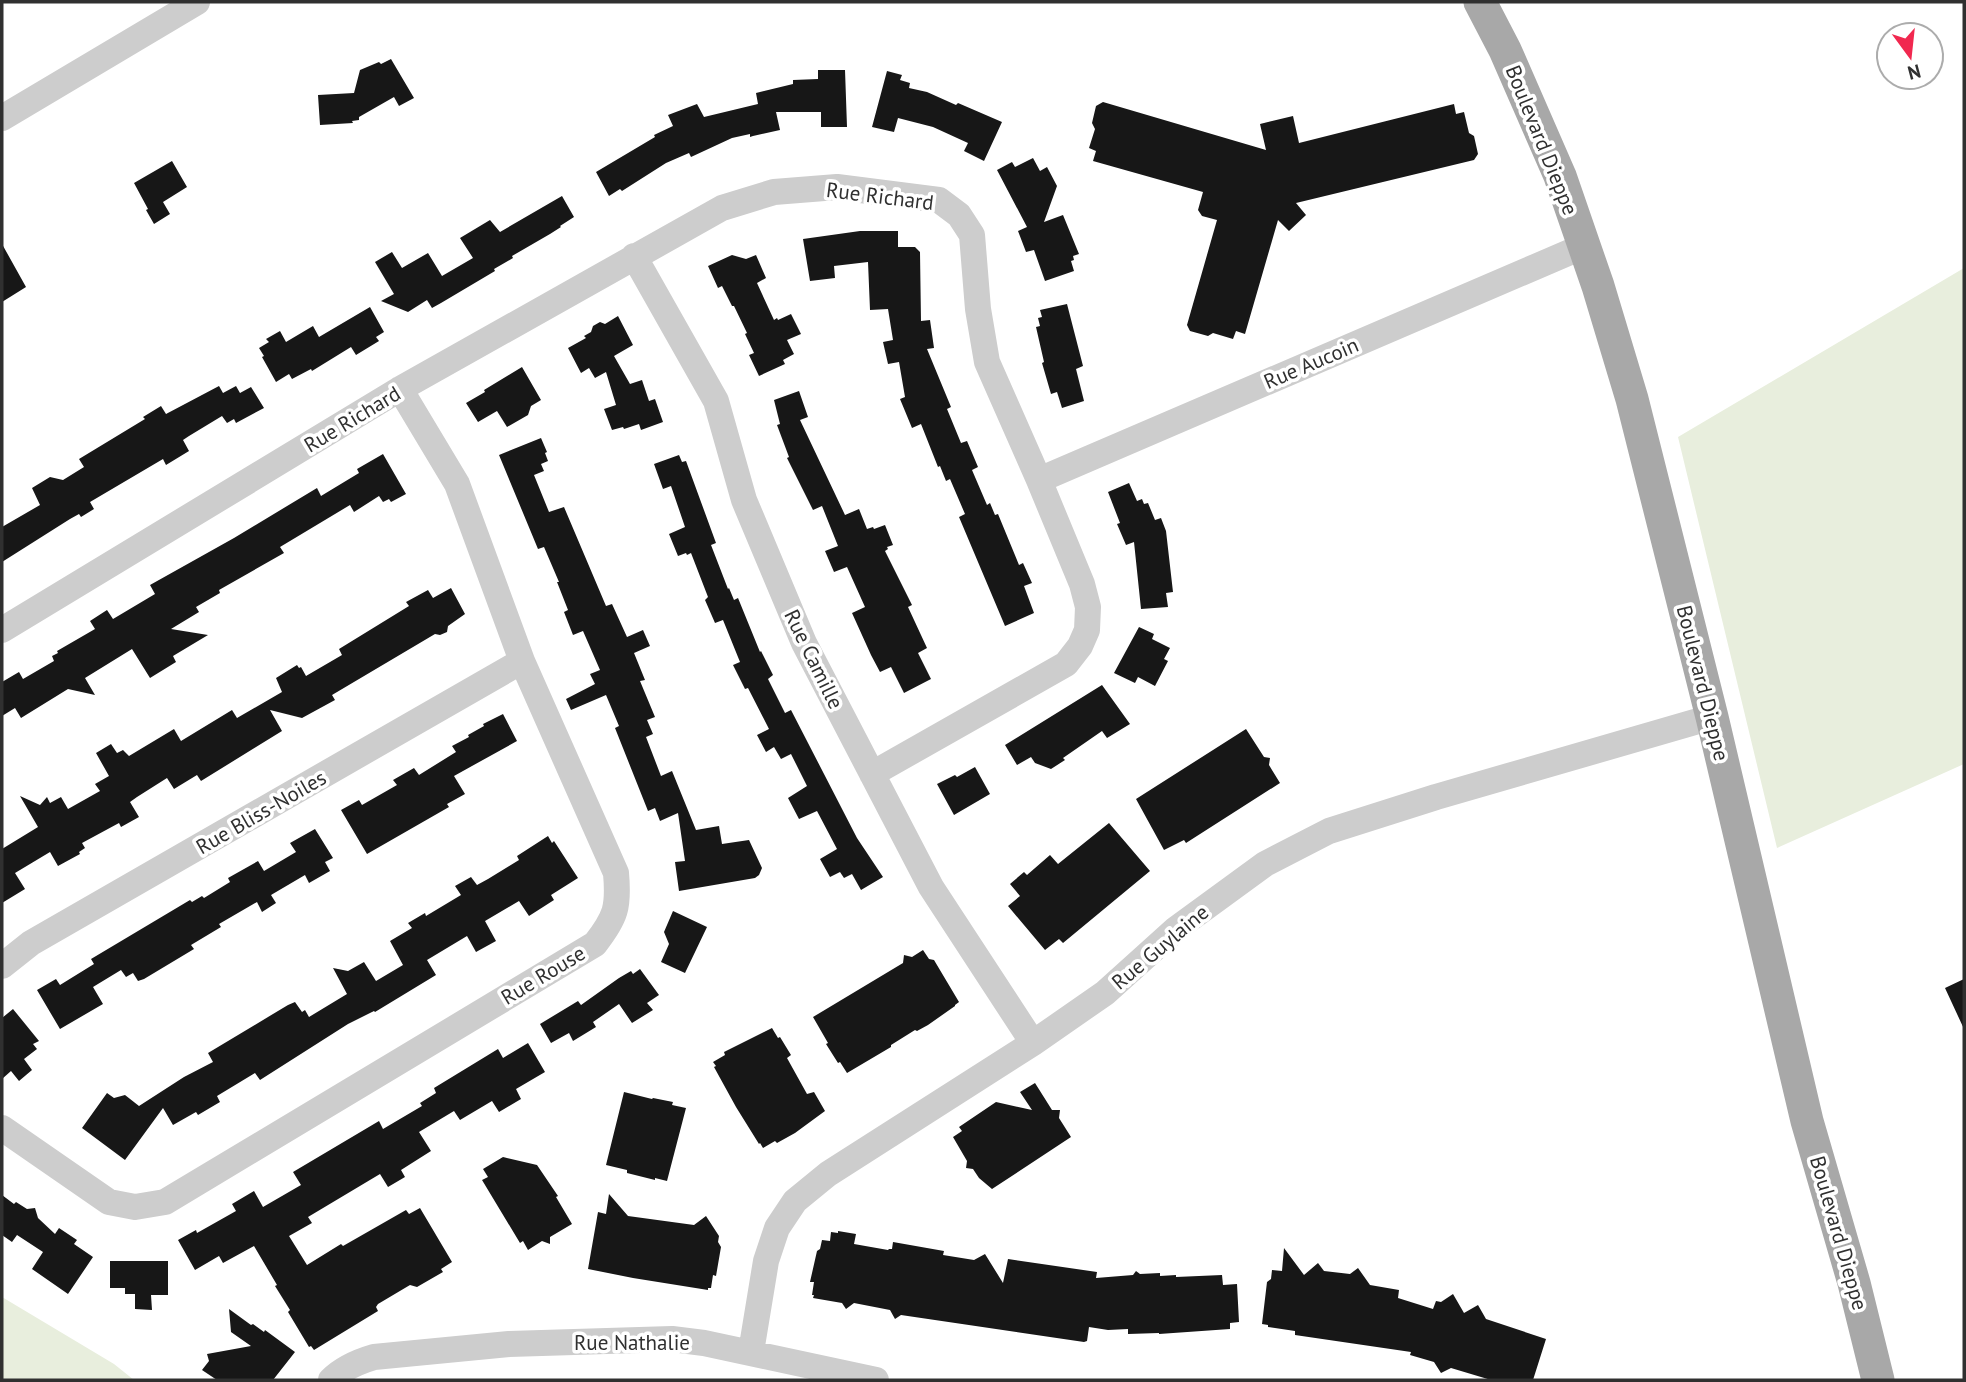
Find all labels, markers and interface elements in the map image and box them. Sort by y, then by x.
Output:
north arrow [1875,21,1945,91]
text: N [1905,59,1924,86]
street label: Boulevard Dieppe [1500,61,1584,219]
street label: Rue Richard [825,176,935,216]
street label: Rue Aucoin [1260,331,1362,395]
street label: Rue Richard [299,380,405,458]
street label: Boulevard Dieppe [1671,603,1735,763]
street label: Rue Camille [778,605,850,713]
street label: Rue Bliss-Noiles [191,764,331,860]
street label: Rue Guylaine [1106,899,1214,995]
street label: Rue Rouse [496,939,590,1011]
street label: Boulevard Dieppe [1804,1153,1874,1313]
street label: Rue Nathalie [574,1329,690,1356]

